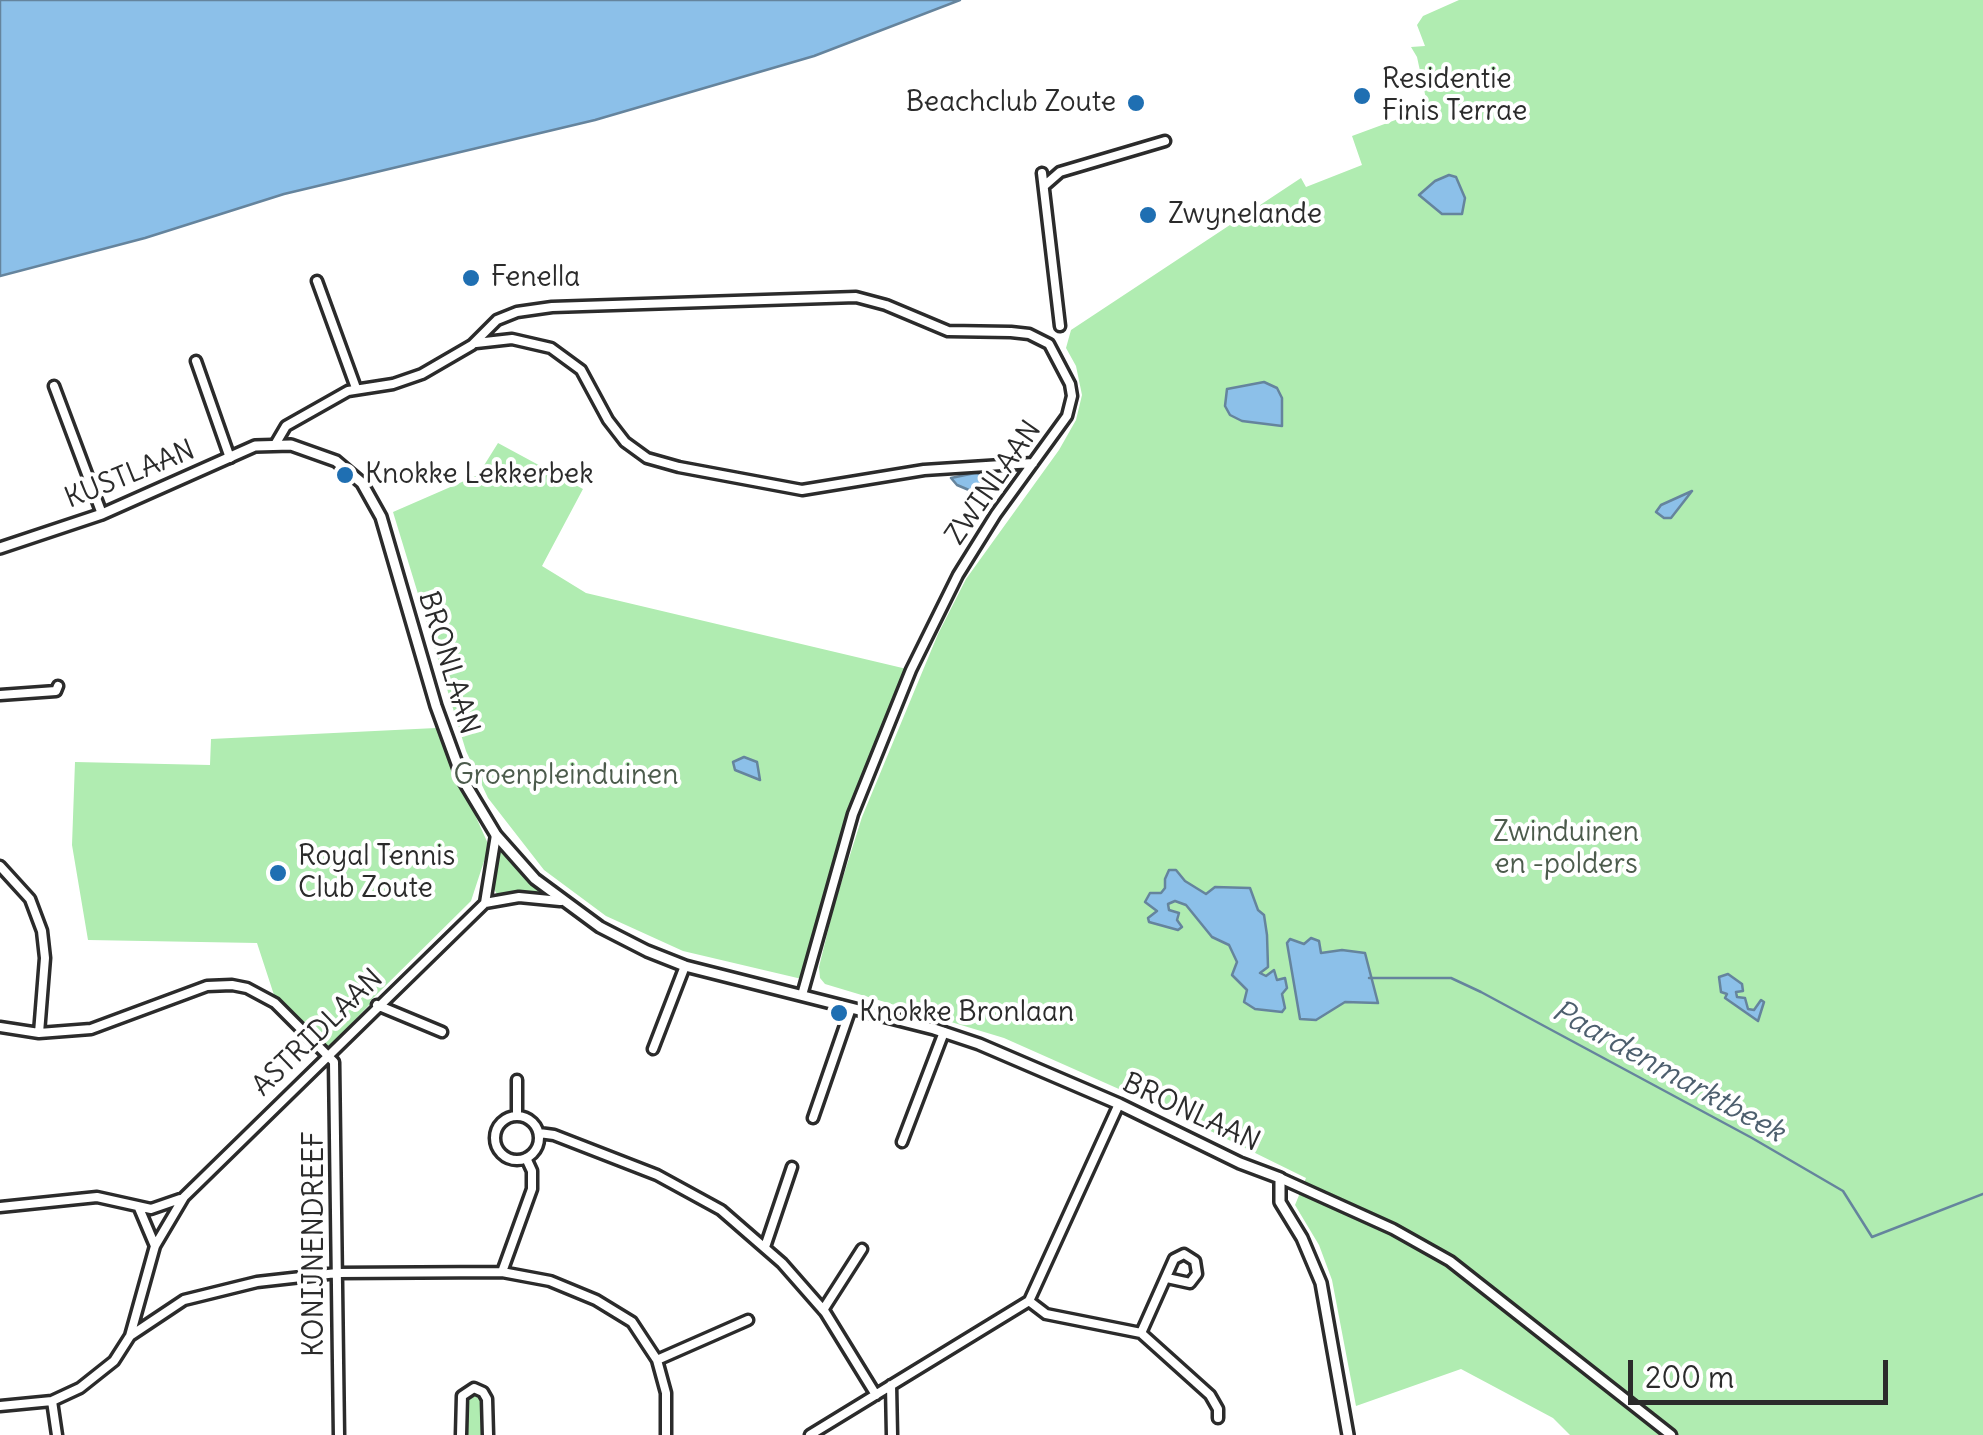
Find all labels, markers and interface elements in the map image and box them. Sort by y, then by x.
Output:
place label: Residentie Finis Terrae [1382,63,1527,129]
marker: Residentie Finis Terrae [1351,85,1373,107]
place label: Beachclub Zoute [906,86,1116,120]
marker: Beachclub Zoute [1125,92,1147,114]
place label: Zwynelande [1168,198,1322,232]
marker: Zwynelande [1137,204,1159,226]
place label: Fenella [491,261,580,295]
marker: Fenella [460,267,482,289]
street label: ZWINLAAN [939,415,1049,551]
street label: KUSTLAAN [60,434,200,516]
place label: Knokke Lekkerbek [365,458,593,492]
marker: Knokke Lekkerbek [334,464,356,486]
street label: BRONLAAN [410,588,486,738]
park label: Groenpleinduinen [454,759,678,793]
park label: Zwinduinen en -polders [1493,816,1639,882]
place label: Royal Tennis Club Zoute [298,840,455,906]
marker: Royal Tennis Club Zoute [267,862,289,884]
street label: ASTRIDLAAN [246,962,390,1104]
water label: Paardenmarktbeek [1546,993,1790,1151]
place label: Knokke Bronlaan [859,996,1074,1030]
marker: Knokke Bronlaan [828,1002,850,1024]
street label: BRONLAAN [1117,1067,1265,1159]
street label: KONIJNENDREEF [298,1131,332,1357]
scale bar [1633,1340,1893,1402]
text: 200 m [1645,1358,1734,1396]

